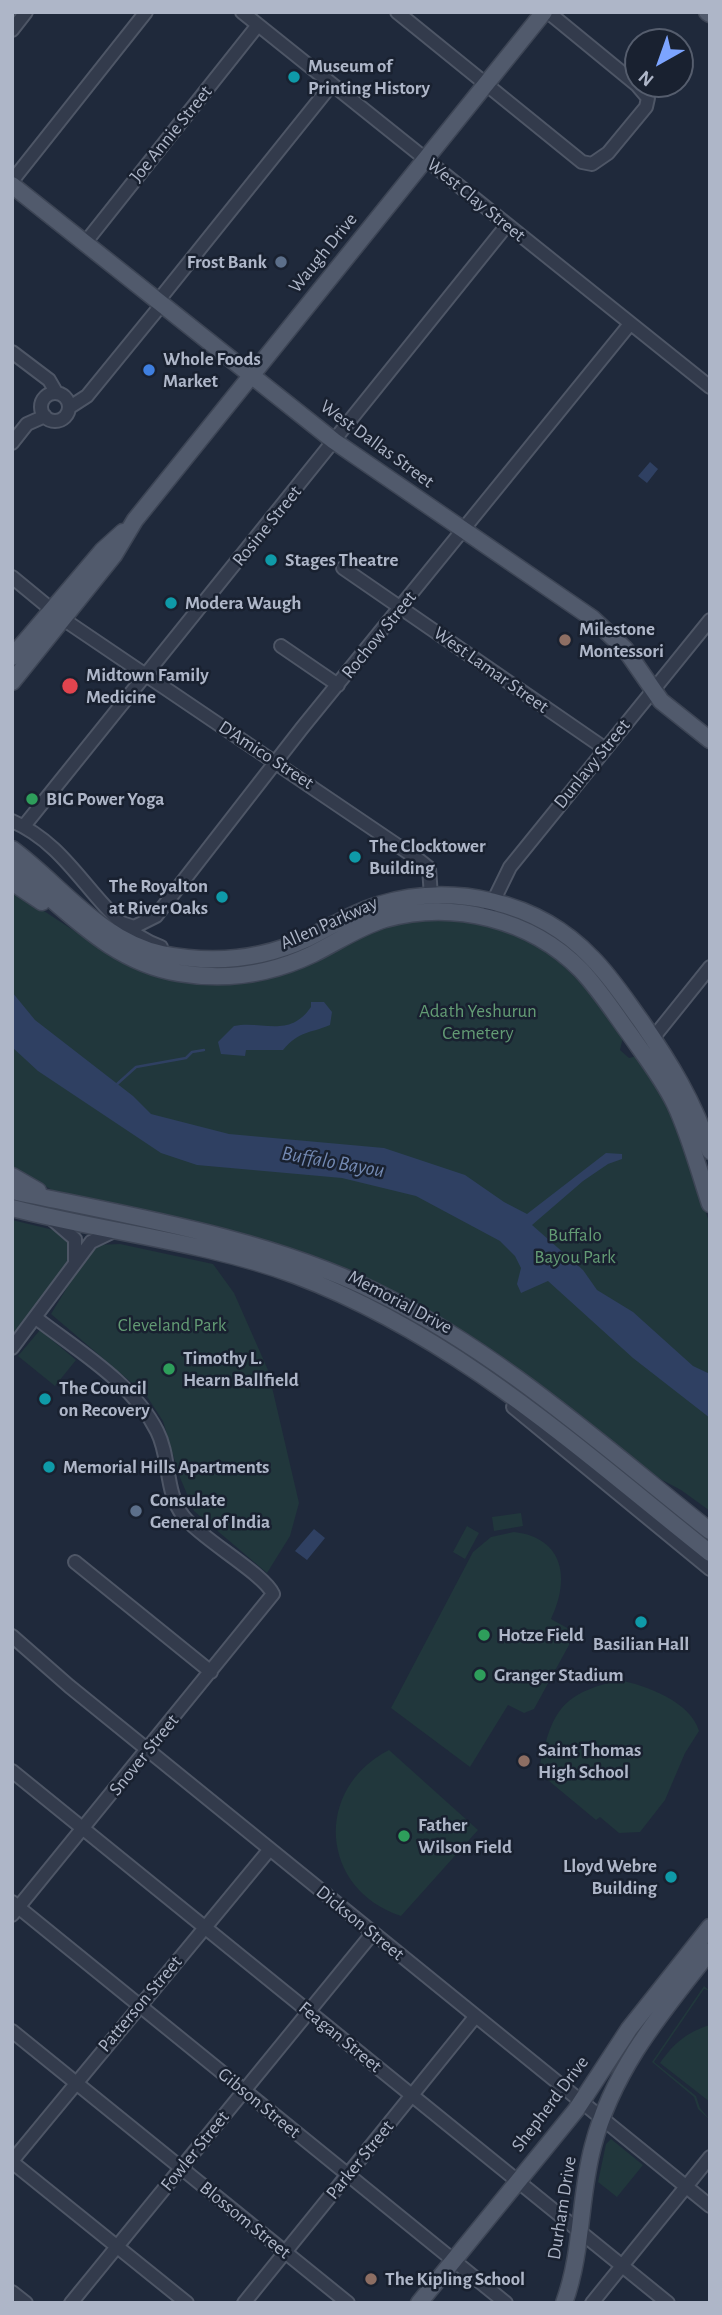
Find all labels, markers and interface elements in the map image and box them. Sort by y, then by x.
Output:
north arrow [624,28,694,98]
place label: Museum of Printing History [308,55,430,99]
text: N [635,66,658,89]
marker: Museum of Printing History [286,69,302,85]
street label: Joe Annie Street [125,81,217,187]
street label: West Clay Street [422,153,530,247]
street label: Waugh Drive [284,208,362,298]
place label: Frost Bank [187,251,267,273]
marker: Frost Bank [273,254,289,270]
place label: Whole Foods Market [163,348,261,392]
marker: Whole Foods Market [141,362,157,378]
street label: West Dallas Street [316,395,438,493]
street label: Rosine Street [228,481,306,571]
place label: Stages Theatre [285,549,398,571]
marker: Stages Theatre [263,552,279,568]
street label: Rochow Street [337,587,421,683]
place label: Modera Waugh [185,592,301,614]
marker: Modera Waugh [163,595,179,611]
place label: Milestone Montessori [579,618,664,662]
street label: West Lamar Street [429,622,553,718]
marker: Milestone Montessori [557,632,573,648]
place label: Midtown Family Medicine [86,664,209,708]
marker: Midtown Family Medicine [60,676,80,696]
street label: Dunlavy Street [549,715,635,813]
street label: D'Amico Street [214,716,318,794]
place label: BIG Power Yoga [46,788,164,810]
marker: BIG Power Yoga [24,791,40,807]
place label: The Clocktower Building [369,835,486,879]
marker: The Clocktower Building [347,849,363,865]
place label: The Royalton at River Oaks [109,875,208,919]
marker: The Royalton at River Oaks [214,889,230,905]
street label: Allen Parkway [277,891,381,955]
park label: Adath Yeshurun Cemetery [419,1000,537,1044]
water label: Buffalo Bayou [280,1141,386,1183]
park label: Buffalo Bayou Park [534,1224,616,1268]
street label: Memorial Drive [344,1265,456,1339]
park label: Cleveland Park [118,1314,226,1336]
place label: Timothy L. Hearn Ballfield [183,1347,299,1391]
marker: Timothy L. Hearn Ballfield [161,1361,177,1377]
place label: The Council on Recovery [59,1377,150,1421]
marker: The Council on Recovery [37,1391,53,1407]
place label: Memorial Hills Apartments [63,1456,269,1478]
marker: Memorial Hills Apartments [41,1459,57,1475]
place label: Consulate General of India [150,1489,270,1533]
marker: Consulate General of India [128,1503,144,1519]
marker: Basilian Hall [633,1614,649,1630]
place label: Hotze Field [498,1624,584,1646]
marker: Hotze Field [476,1627,492,1643]
place label: Basilian Hall [593,1633,689,1655]
place label: Granger Stadium [494,1664,623,1686]
marker: Granger Stadium [472,1667,488,1683]
street label: Snover Street [104,1710,184,1800]
place label: Saint Thomas High School [538,1739,641,1783]
marker: Saint Thomas High School [516,1753,532,1769]
place label: Father Wilson Field [418,1814,512,1858]
marker: Father Wilson Field [396,1828,412,1844]
place label: Lloyd Webre Building [563,1855,657,1899]
marker: Lloyd Webre Building [663,1869,679,1885]
street label: Dickson Street [311,1881,409,1965]
street label: Patterson Street [93,1951,187,2057]
street label: Feagan Street [294,1997,386,2077]
street label: Shepherd Drive [506,2051,594,2157]
street label: Gibson Street [213,2063,305,2143]
street label: Fowler Street [156,2106,234,2196]
street label: Parker Street [321,2116,399,2204]
street label: Durham Drive [543,2155,581,2261]
street label: Blossom Street [195,2176,295,2264]
place label: The Kipling School [385,2268,525,2290]
marker: The Kipling School [363,2271,379,2287]

